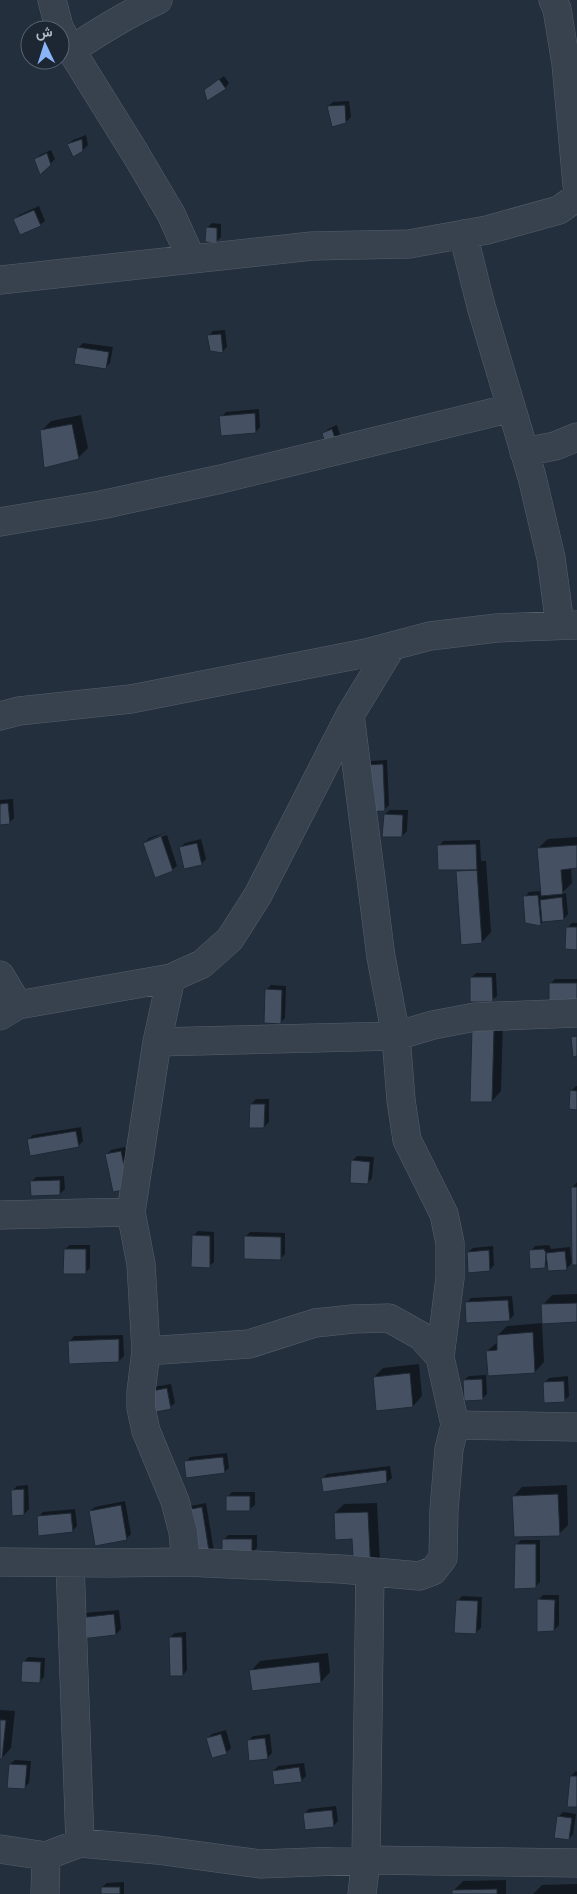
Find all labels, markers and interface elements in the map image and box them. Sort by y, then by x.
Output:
north arrow [20,20,70,70]
text: ش [35,23,53,42]

